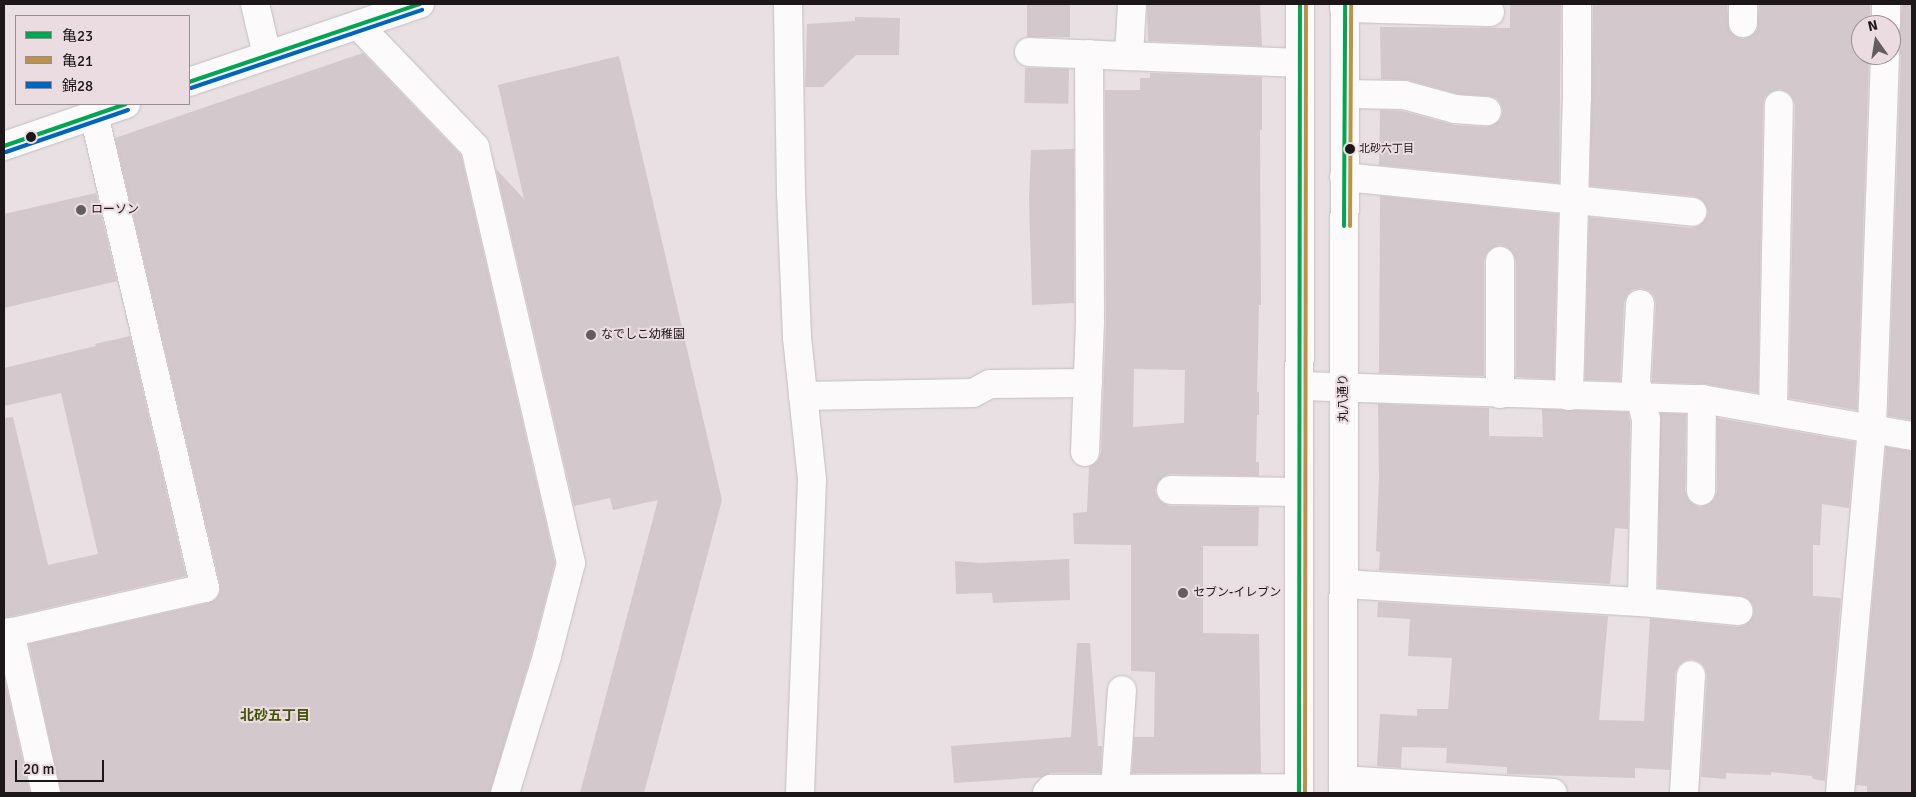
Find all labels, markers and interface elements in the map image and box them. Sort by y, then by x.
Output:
legend [15,15,190,105]
north arrow [1851,15,1901,65]
text: N [1866,16,1879,35]
text: 亀23 [62,27,93,45]
text: 亀21 [62,52,93,70]
text: 錦28 [62,77,93,95]
unlabelled marker [26,132,36,142]
place label: 北砂六丁目 [1359,142,1414,156]
marker: 北砂六丁目 [1345,144,1355,154]
place label: ローソン [91,203,139,217]
marker: ローソン [75,204,87,216]
place label: なでしこ幼稚園 [601,328,685,342]
marker: なでしこ幼稚園 [585,329,597,341]
street label: 丸八通り [1337,374,1351,422]
place label: セブン-イレブン [1193,586,1281,600]
marker: セブン-イレブン [1177,587,1189,599]
district label: 北砂五丁目 [240,708,310,724]
scale bar [18,750,106,782]
text: 20 m [23,760,54,778]

